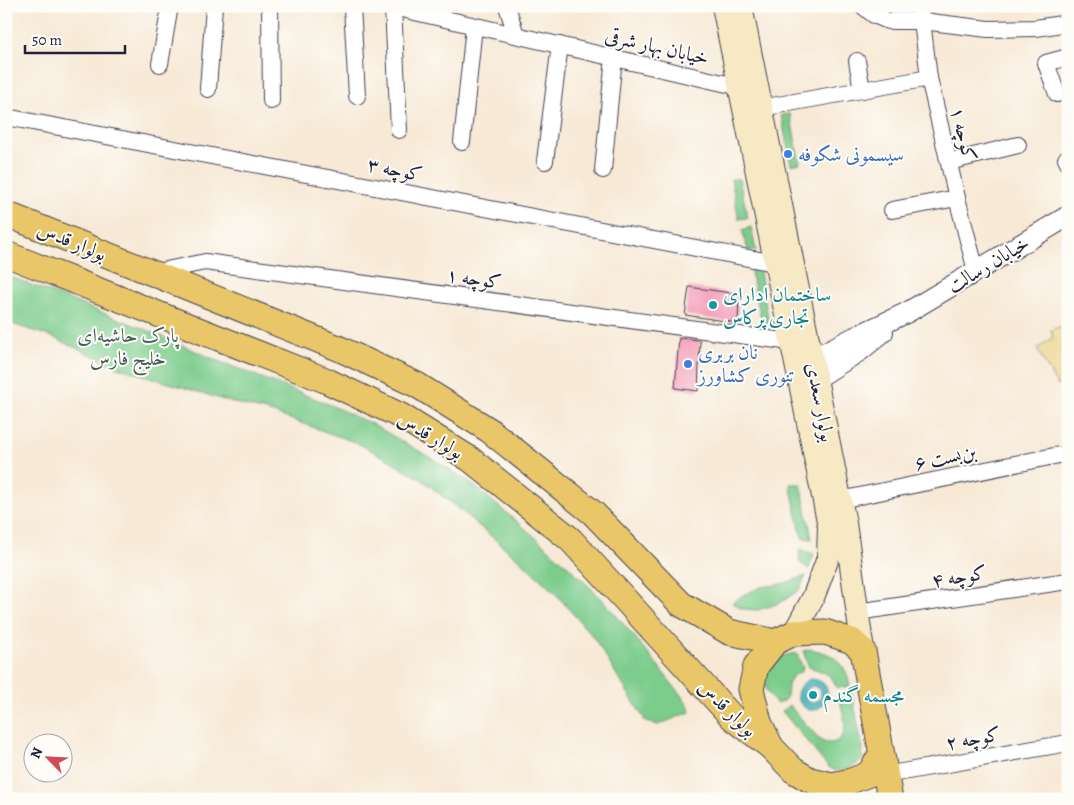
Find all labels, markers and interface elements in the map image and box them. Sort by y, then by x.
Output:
street label: خیابان بهار شرقی [602,21,711,72]
scale bar [25,22,125,54]
text: 50 m [32,30,62,50]
street label: کوچه ۱ [944,104,983,164]
place label: سیسمونی شکوفه [798,141,904,168]
marker: سیسمونی شکوفه [782,148,794,160]
street label: کوچه ۳ [365,151,425,188]
street label: بولوار قدس [33,215,111,268]
street label: خیابان رسالت [942,229,1034,300]
street label: کوچه ۱ [445,261,503,296]
place label: ساختمان ادارای تجاری پرکاس [723,281,831,331]
marker: ساختمان ادارای تجاری پرکاس [707,299,719,311]
park label: پارک حاشیه‌ای خلیج فارس [77,322,180,376]
place label: نان بربری تنوری کشاورز [696,339,795,389]
marker: نان بربری تنوری کشاورز [682,358,694,370]
street label: بولوار سعدی [800,360,841,444]
street label: بولوار قدس [393,405,469,466]
street label: بن‌بست ۶ [912,438,979,477]
street label: کوچه ۴ [930,559,989,594]
street label: بولوار قدس [692,673,763,743]
place label: مجسمه گندم [823,682,904,713]
marker: مجسمه گندم [807,689,819,701]
street label: کوچه ۲ [943,720,1003,757]
north arrow [22,732,72,782]
text: N [26,744,47,761]

